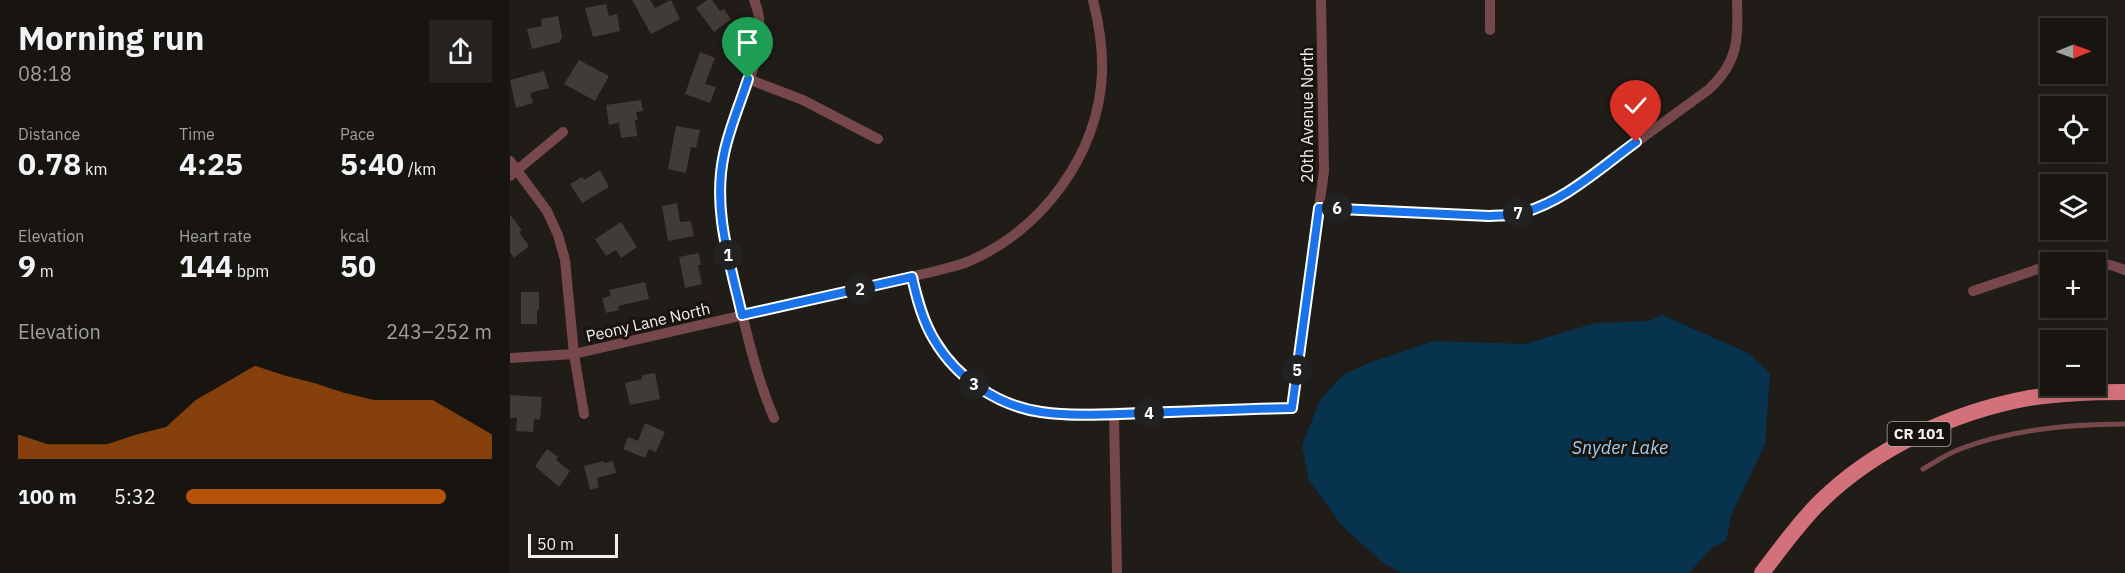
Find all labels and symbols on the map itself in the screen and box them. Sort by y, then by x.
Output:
pin [722,17,773,79]
north arrow [2040,18,2106,84]
street label: 20th Avenue North [1297,47,1317,183]
pin [1610,80,1661,142]
pin: 6 [1322,193,1352,223]
pin: 7 [1503,198,1533,228]
pin: 1 [713,240,743,270]
pin: 2 [845,274,875,304]
street label: Peony Lane North [584,298,712,346]
pin: 5 [1282,355,1312,385]
pin: 3 [959,369,989,399]
pin: 4 [1134,398,1164,428]
road number: CR 101 [1888,422,1950,446]
water label: Snyder Lake [1572,436,1668,459]
scale bar [528,531,618,558]

